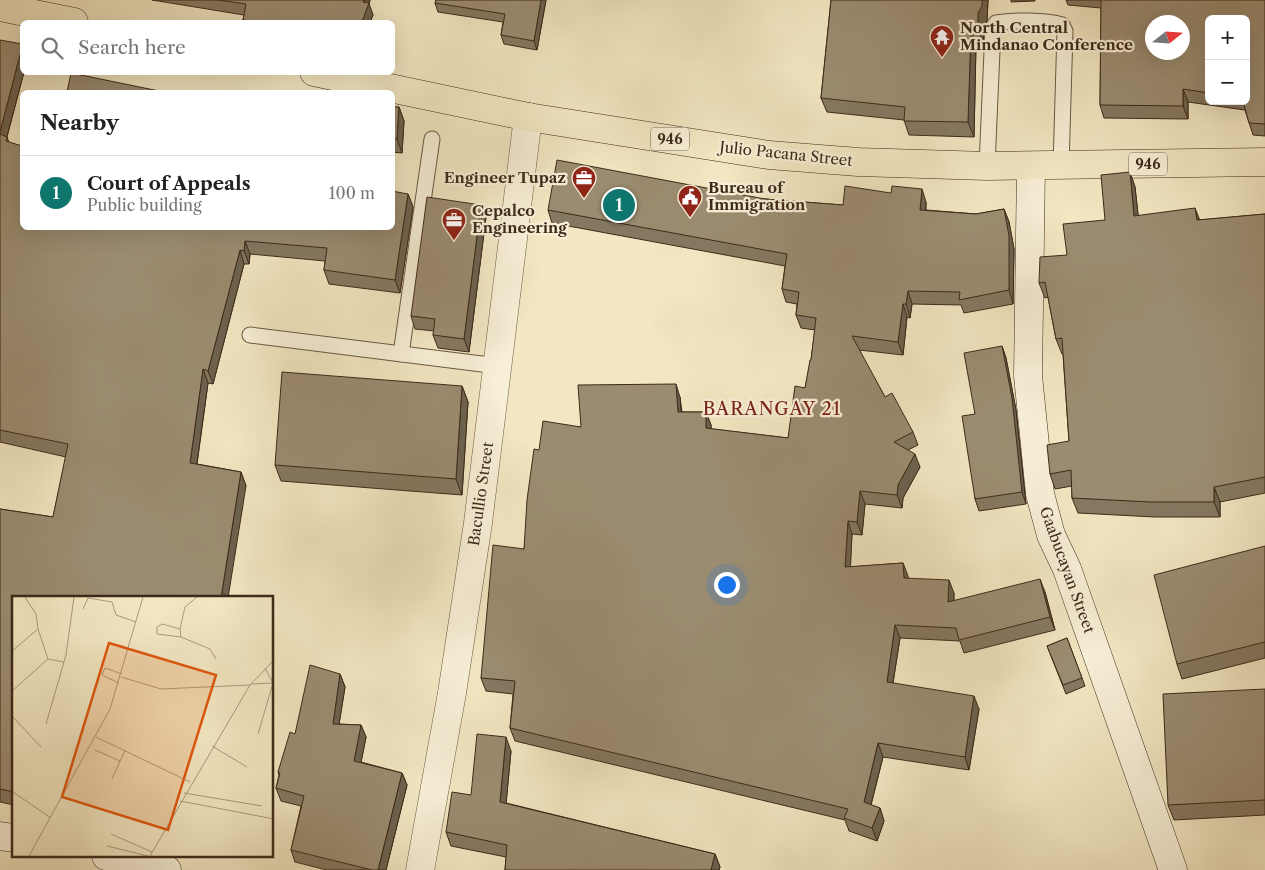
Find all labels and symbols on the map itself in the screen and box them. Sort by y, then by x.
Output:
north arrow [1145,15,1190,60]
place label: North Central Mindanao Conference [960,18,1133,54]
temple icon: North Central Mindanao Conference [929,24,955,58]
road number: 946 [651,128,689,150]
street label: Julio Pacana Street [717,137,854,170]
road number: 946 [1129,152,1167,175]
office icon: Engineer Tupaz [571,165,597,199]
place label: Engineer Tupaz [444,168,566,187]
place label: Bureau of Immigration [708,178,806,214]
public building icon: Bureau of Immigration [677,184,703,218]
pin: 1 [603,186,635,224]
place label: Cepalco Engineering [472,201,567,237]
office icon: Cepalco Engineering [441,207,467,241]
district label: BARANGAY 21 [703,398,841,420]
street label: Bacullio Street [464,440,497,547]
street label: Gaabucayan Street [1036,504,1099,636]
your location [714,572,740,598]
inset map [12,596,274,858]

